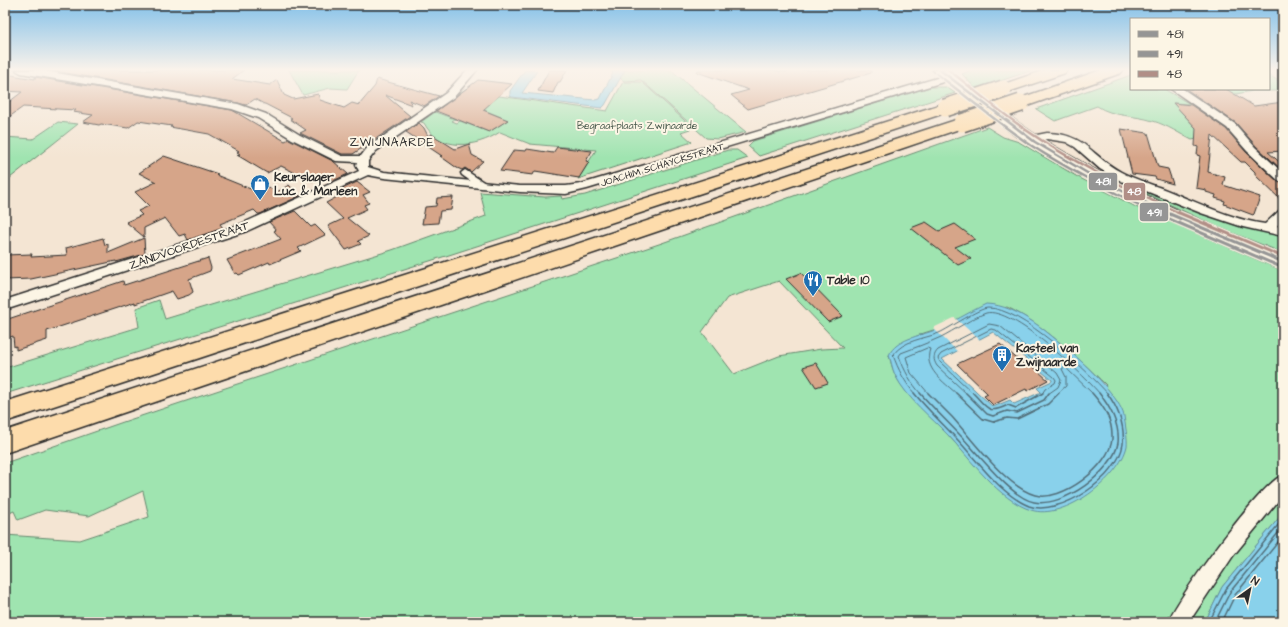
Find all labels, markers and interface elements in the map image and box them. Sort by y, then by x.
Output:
legend [1130,18,1270,90]
text: 481 [1166,26,1184,43]
text: 491 [1166,46,1183,63]
text: 48 [1166,66,1182,83]
park label: Begraafplaats Zwijnaarde [577,119,698,134]
district label: ZWIJNAARDE [349,134,435,151]
street label: JOACHIM SCHAYCKSTRAAT [599,139,727,190]
place label: Keurslager Luc & Marleen [274,169,357,200]
line badge: 481 [1088,172,1118,191]
shop icon: Keurslager Luc & Marleen [249,173,271,201]
text: 481 [1095,174,1112,189]
line badge: 48 [1123,182,1146,201]
text: 48 [1127,184,1142,199]
line badge: 491 [1139,202,1169,222]
text: 491 [1146,205,1162,220]
street label: ZANDVOORDESTRAAT [127,217,252,274]
restaurant icon: Table 10 [802,269,824,297]
place label: Table 10 [826,272,870,289]
place label: Kasteel van Zwijnaarde [1016,340,1078,372]
building icon: Kasteel van Zwijnaarde [991,344,1013,372]
north arrow [1230,569,1270,609]
text: N [1248,573,1262,589]

